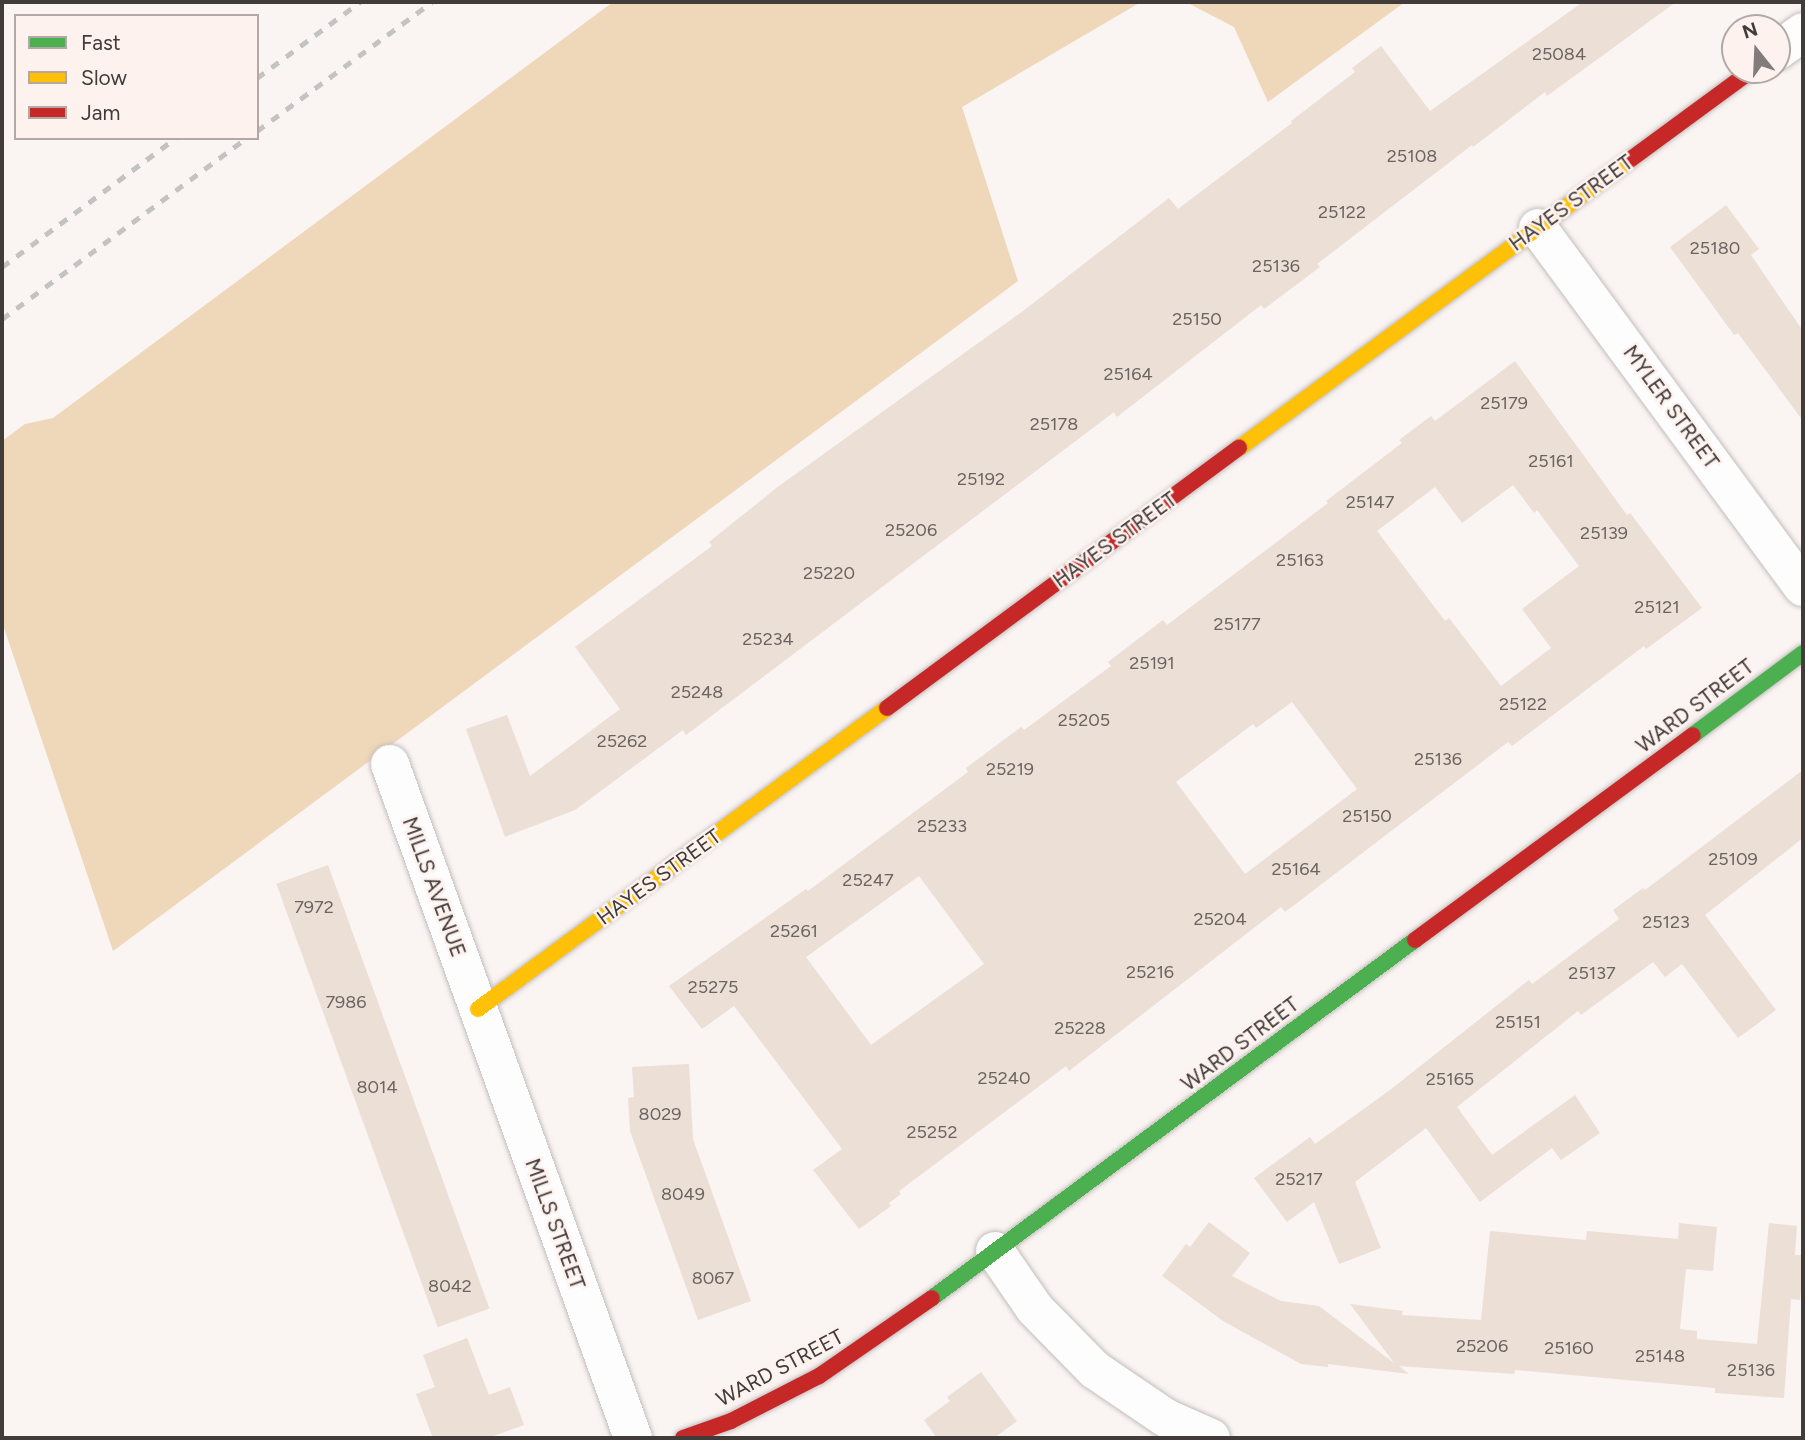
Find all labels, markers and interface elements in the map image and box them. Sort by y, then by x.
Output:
legend [14,14,259,140]
north arrow [1721,14,1791,84]
text: N [1739,17,1761,44]
text: Fast [81,30,121,55]
house number: 25084 [1532,43,1586,65]
text: Slow [81,65,127,90]
text: Jam [81,100,120,125]
house number: 25108 [1387,145,1437,167]
street label: HAYES STREET [1504,150,1638,256]
house number: 25122 [1318,201,1366,223]
house number: 25180 [1690,237,1740,259]
house number: 25136 [1252,255,1300,277]
house number: 25150 [1172,308,1222,330]
street label: MYLER STREET [1618,340,1724,474]
house number: 25164 [1103,363,1153,385]
house number: 25179 [1480,392,1528,414]
house number: 25178 [1030,413,1078,435]
house number: 25161 [1528,450,1574,472]
house number: 25192 [957,468,1005,490]
street label: HAYES STREET [1048,487,1182,593]
house number: 25147 [1346,491,1394,513]
house number: 25206 [885,519,937,541]
house number: 25139 [1580,522,1628,544]
house number: 25163 [1276,549,1324,571]
house number: 25220 [803,562,855,584]
house number: 25121 [1634,596,1680,618]
house number: 25177 [1213,613,1261,635]
house number: 25234 [742,628,794,650]
house number: 25191 [1129,652,1175,674]
street label: WARD STREET [1631,654,1759,758]
house number: 25248 [671,681,723,703]
house number: 25122 [1499,693,1547,715]
house number: 25205 [1058,709,1110,731]
house number: 25262 [597,730,647,752]
house number: 25136 [1414,748,1462,770]
house number: 25219 [986,758,1034,780]
house number: 25150 [1342,805,1392,827]
street label: MILLS AVENUE [397,814,471,960]
house number: 25233 [917,815,967,837]
street label: HAYES STREET [592,824,726,930]
house number: 25109 [1708,848,1758,870]
house number: 25164 [1271,858,1321,880]
house number: 25247 [842,869,894,891]
house number: 7972 [294,896,334,918]
house number: 25204 [1193,908,1247,930]
house number: 25123 [1642,911,1690,933]
house number: 25261 [770,920,818,942]
house number: 25216 [1126,961,1174,983]
house number: 25137 [1568,962,1616,984]
house number: 25275 [688,976,738,998]
house number: 7986 [325,991,367,1013]
street label: WARD STREET [1176,992,1304,1096]
house number: 25151 [1495,1011,1541,1033]
house number: 25228 [1054,1017,1106,1039]
house number: 25240 [977,1067,1031,1089]
house number: 25165 [1426,1068,1474,1090]
house number: 8014 [356,1076,398,1098]
house number: 8029 [639,1103,681,1125]
house number: 25252 [907,1121,957,1143]
street label: MILLS STREET [520,1155,590,1293]
house number: 25217 [1275,1168,1323,1190]
house number: 8049 [661,1183,705,1205]
house number: 8067 [692,1267,734,1289]
house number: 8042 [428,1275,472,1297]
street label: WARD STREET [712,1324,848,1412]
house number: 25206 [1456,1335,1508,1357]
house number: 25160 [1544,1337,1594,1359]
house number: 25148 [1635,1345,1685,1367]
house number: 25136 [1727,1359,1775,1381]

